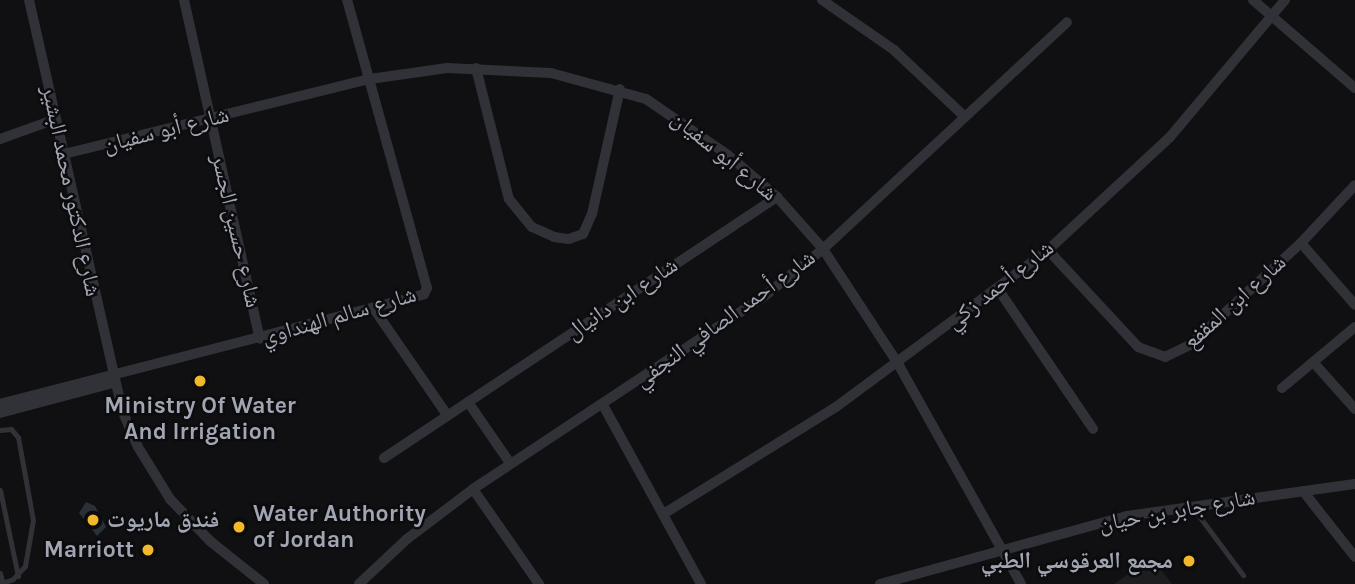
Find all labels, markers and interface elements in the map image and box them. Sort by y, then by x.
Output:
street label: شارع الدكتور محمد البشير [35,83,107,299]
street label: شارع أبو سفيان [100,101,232,159]
street label: شارع أبو سفيان [665,105,783,207]
street label: شارع حسين الجسر [205,152,267,310]
street label: شارع أحمد زكي [941,234,1059,336]
street label: شارع أحمد الصافي النجفي [629,244,821,394]
street label: شارع ابن المقفع [1178,249,1292,355]
street label: شارع ابن دانيال [561,251,683,347]
street label: شارع سالم الهنداوي [258,281,420,351]
marker: Ministry Of Water And Irrigation [192,373,208,389]
place label: Ministry Of Water And Irrigation [104,392,296,446]
street label: شارع جابر بن حيان [1097,484,1257,538]
place label: Water Authority of Jordan [253,500,426,554]
place label: فندق ماريوت [107,506,219,534]
marker: فندق ماريوت [85,512,101,528]
marker: Water Authority of Jordan [231,519,247,535]
place label: Marriott [44,536,134,564]
marker: Marriott [140,542,156,558]
place label: مجمع العرقوسي الطبي [981,547,1173,575]
marker: مجمع العرقوسي الطبي [1179,551,1199,571]

